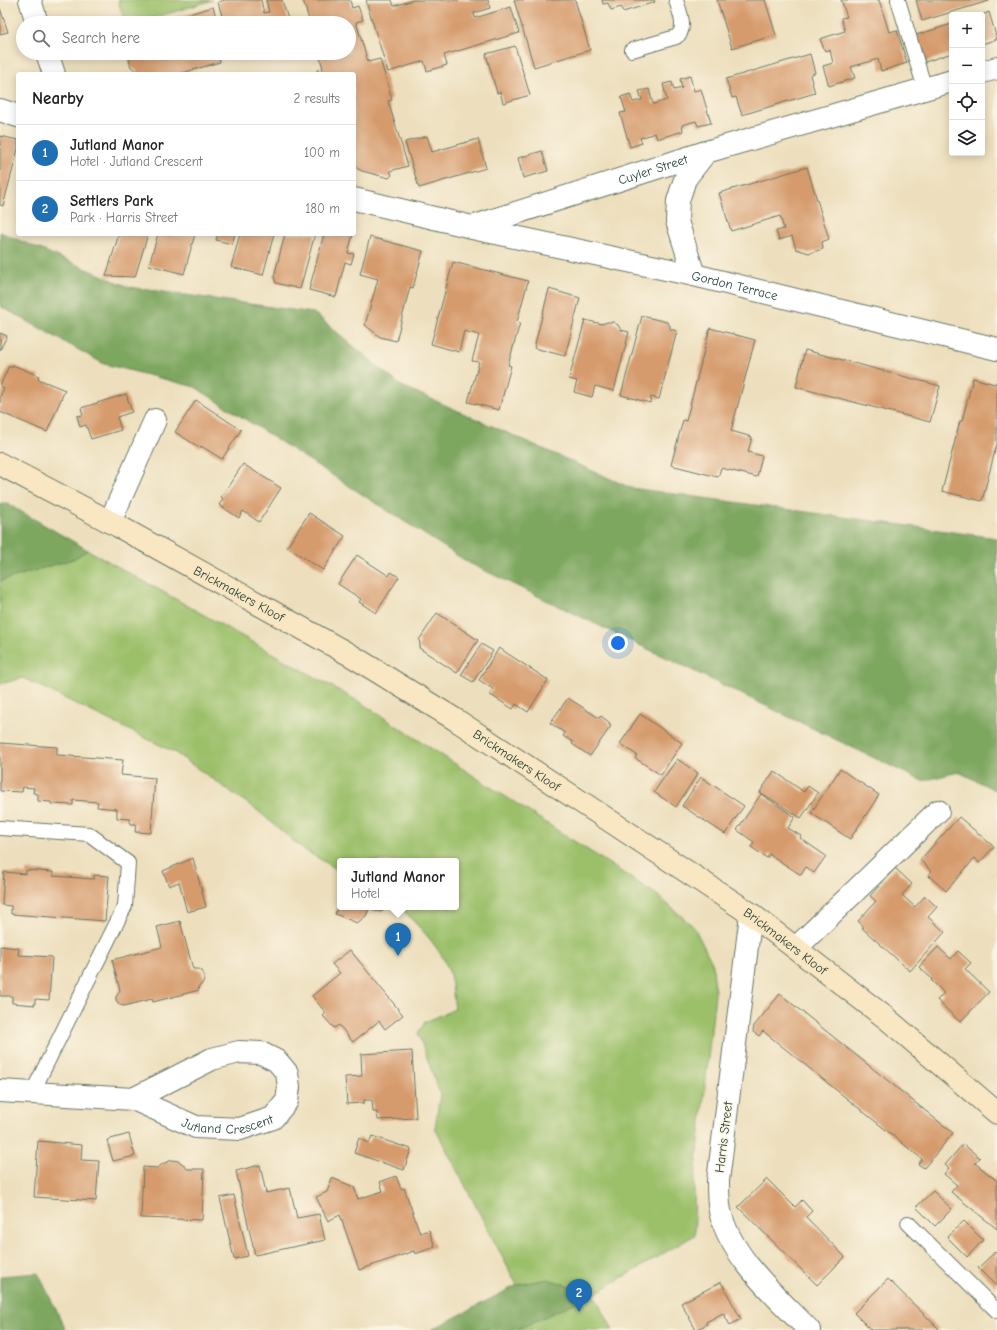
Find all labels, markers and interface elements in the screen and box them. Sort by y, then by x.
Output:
map controls [949,12,985,156]
button: + [949,12,985,48]
search box [16,16,356,60]
icon: search [30,27,52,49]
text: Search here [62,29,140,47]
button: − [949,48,985,84]
button: locate [949,84,985,120]
text: Nearby [32,89,83,108]
text: 2 results [293,91,340,106]
button: layers [949,120,985,156]
text: Jutland Manor [70,136,164,154]
text: 1 [42,145,48,160]
text: 100 m [304,145,340,160]
street label: Cuyler Street [616,151,691,188]
text: Hotel · Jutland Crescent [70,154,203,169]
text: Settlers Park [70,192,153,210]
text: 2 [42,201,48,216]
text: 180 m [305,201,340,216]
text: Park · Harris Street [70,210,178,225]
street label: Gordon Terrace [690,268,780,303]
street label: Brickmakers Kloof [191,563,288,626]
your location [608,633,628,653]
street label: Brickmakers Kloof [470,726,564,795]
popup [337,858,459,910]
text: Jutland Manor [351,868,445,886]
text: Hotel [351,886,380,901]
street label: Brickmakers Kloof [741,904,831,979]
pin: 1 [385,923,411,956]
street label: Harris Street [712,1099,735,1174]
street label: Jutland Crescent [179,1111,276,1137]
pin: 2 [566,1279,592,1312]

